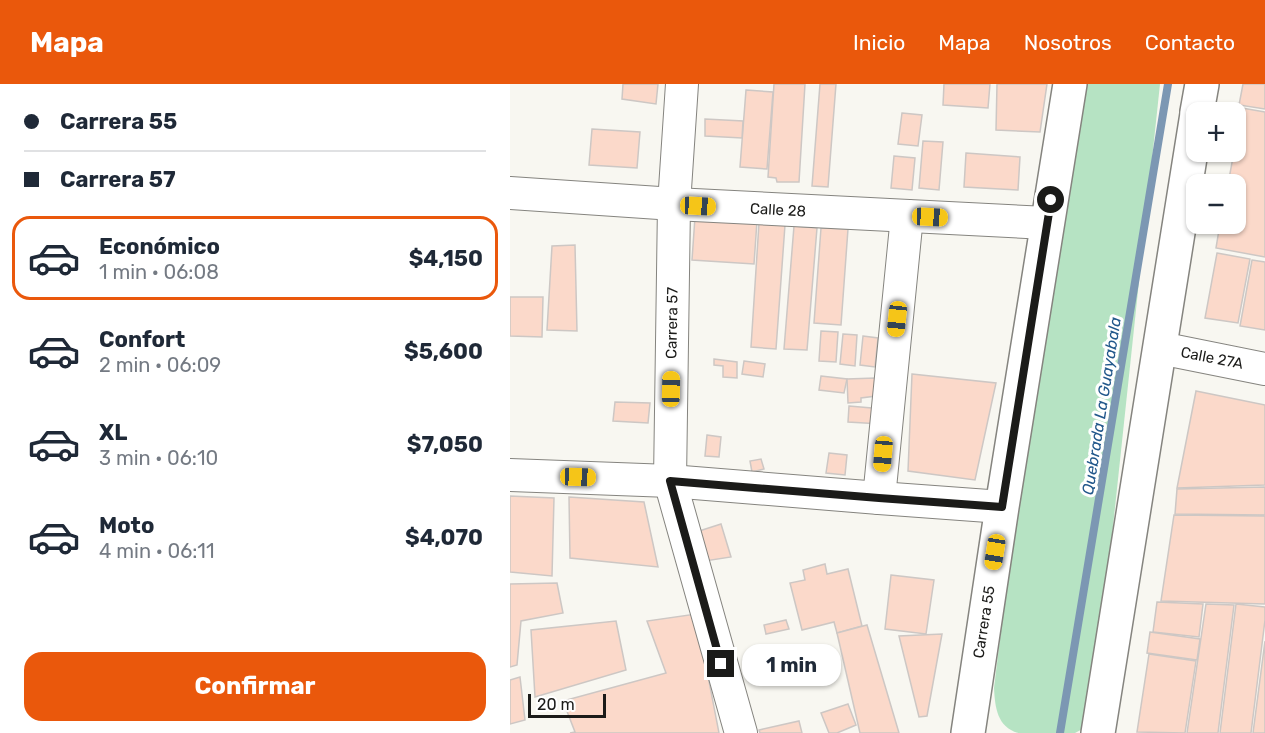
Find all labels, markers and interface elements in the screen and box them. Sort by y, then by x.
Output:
text: Mapa [30,26,104,59]
text: Inicio [853,30,905,55]
text: Mapa [938,30,991,55]
text: Nosotros [1024,30,1112,55]
text: Contacto [1145,30,1235,55]
map controls [1186,102,1246,234]
button: + [1186,102,1246,162]
text: Carrera 55 [60,108,177,135]
text: Carrera 57 [60,166,176,193]
button: − [1186,174,1246,234]
route start [1037,186,1064,213]
car [680,196,716,216]
street label: Calle 28 [750,200,806,220]
car [912,207,948,227]
icon: car [27,231,81,285]
text: Económico [99,233,220,260]
text: $4,150 [409,245,483,272]
text: 1 min · 06:08 [99,260,219,284]
street label: Carrera 57 [662,287,682,359]
car [886,300,908,338]
water label: Quebrada La Guayabala [1078,316,1125,496]
icon: car [27,324,81,378]
text: Confort [99,326,185,353]
text: $5,600 [404,338,483,365]
street label: Calle 27A [1179,343,1245,373]
text: 2 min · 06:09 [99,353,221,377]
car [662,371,680,407]
icon: car [27,417,81,471]
text: XL [99,419,127,446]
text: $7,050 [407,431,483,458]
car [872,435,894,473]
text: 3 min · 06:10 [99,446,218,470]
car [560,467,596,487]
icon: car [27,510,81,564]
text: Moto [99,512,154,539]
text: $4,070 [405,524,483,551]
car [983,533,1007,571]
text: 4 min · 06:11 [99,539,214,563]
street label: Carrera 55 [969,584,999,660]
callout: 1 min [742,643,841,685]
route end [707,650,734,677]
button: Confirmar [24,652,486,721]
text: 1 min [766,653,817,677]
scale bar [528,691,606,718]
text: 20 m [537,695,575,714]

